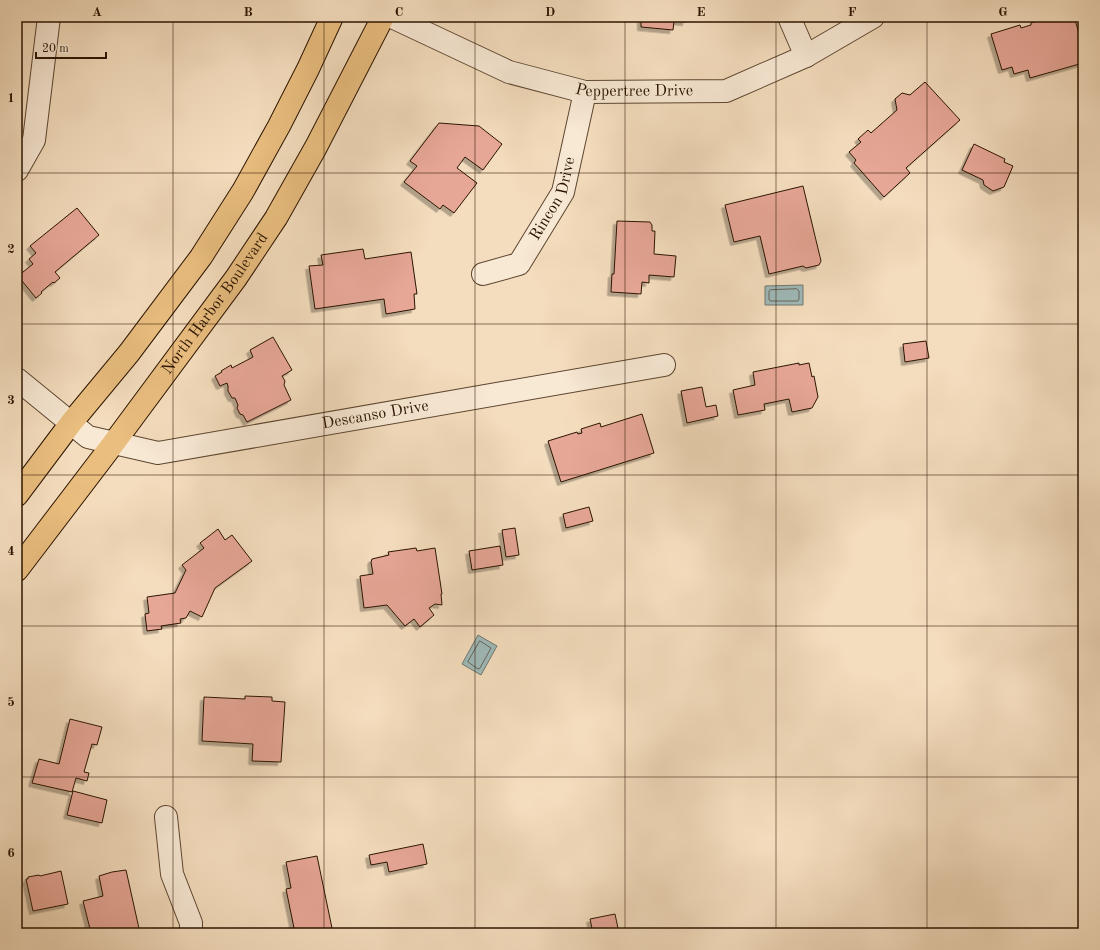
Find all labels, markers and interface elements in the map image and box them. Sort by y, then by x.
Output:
text: A [92,6,102,19]
text: B [243,6,253,19]
text: C [395,6,403,19]
text: D [545,6,555,19]
text: E [697,6,706,19]
text: F [848,6,857,19]
text: G [998,6,1008,19]
scale bar [36,34,106,60]
text: 20 m [42,43,69,55]
street label: Peppertree Drive [573,82,693,100]
text: 1 [7,92,15,105]
street label: Rincon Drive [527,155,578,243]
street label: North Harbor Boulevard [159,230,271,378]
text: 2 [7,243,15,256]
text: 3 [7,394,15,407]
street label: Descanso Drive [321,398,430,432]
text: 4 [7,545,15,558]
text: 5 [7,696,15,709]
text: 6 [7,847,15,860]

